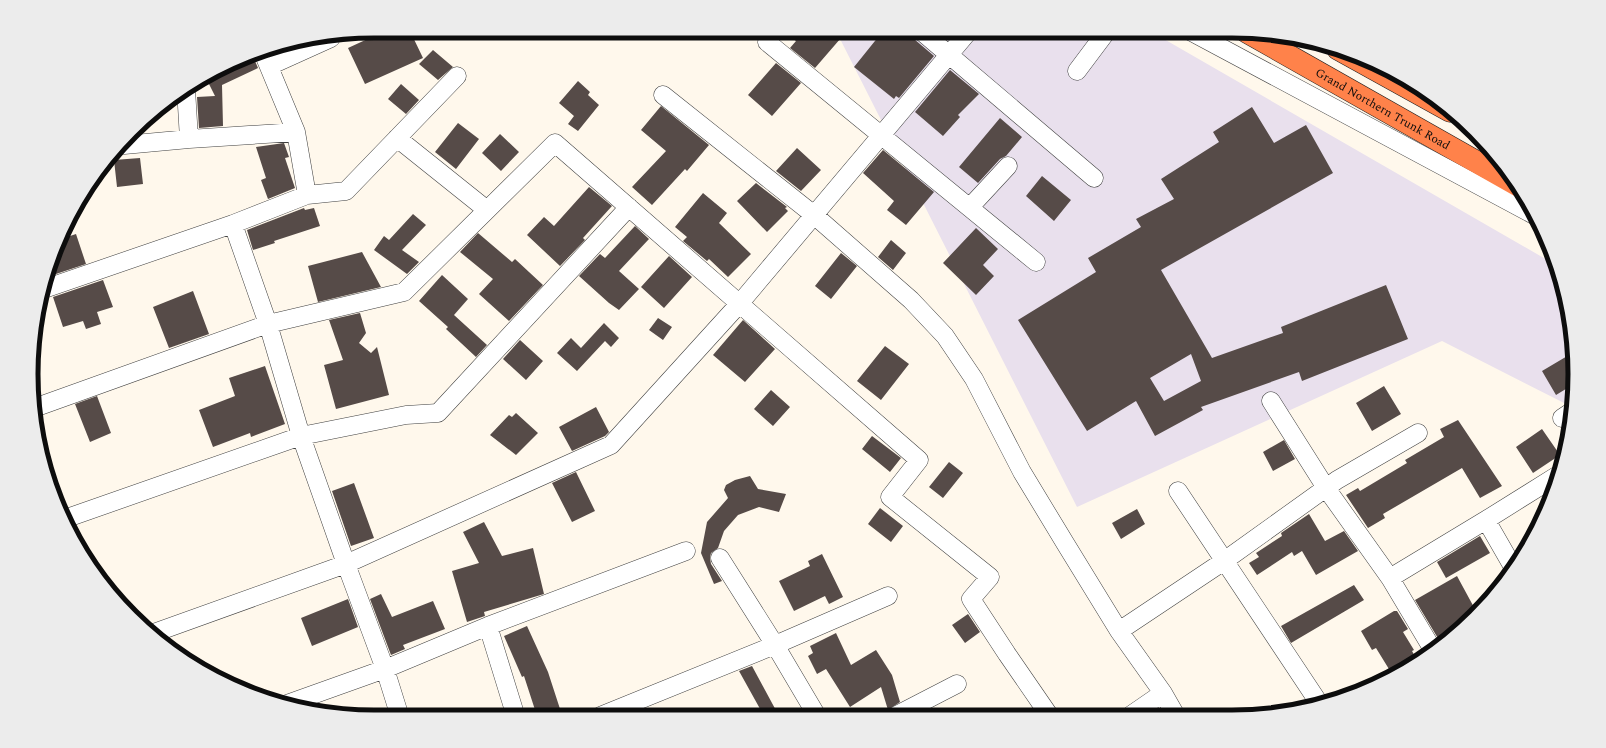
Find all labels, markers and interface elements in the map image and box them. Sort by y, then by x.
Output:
street label: Grand Northern Trunk Road [1312,63,1454,155]

